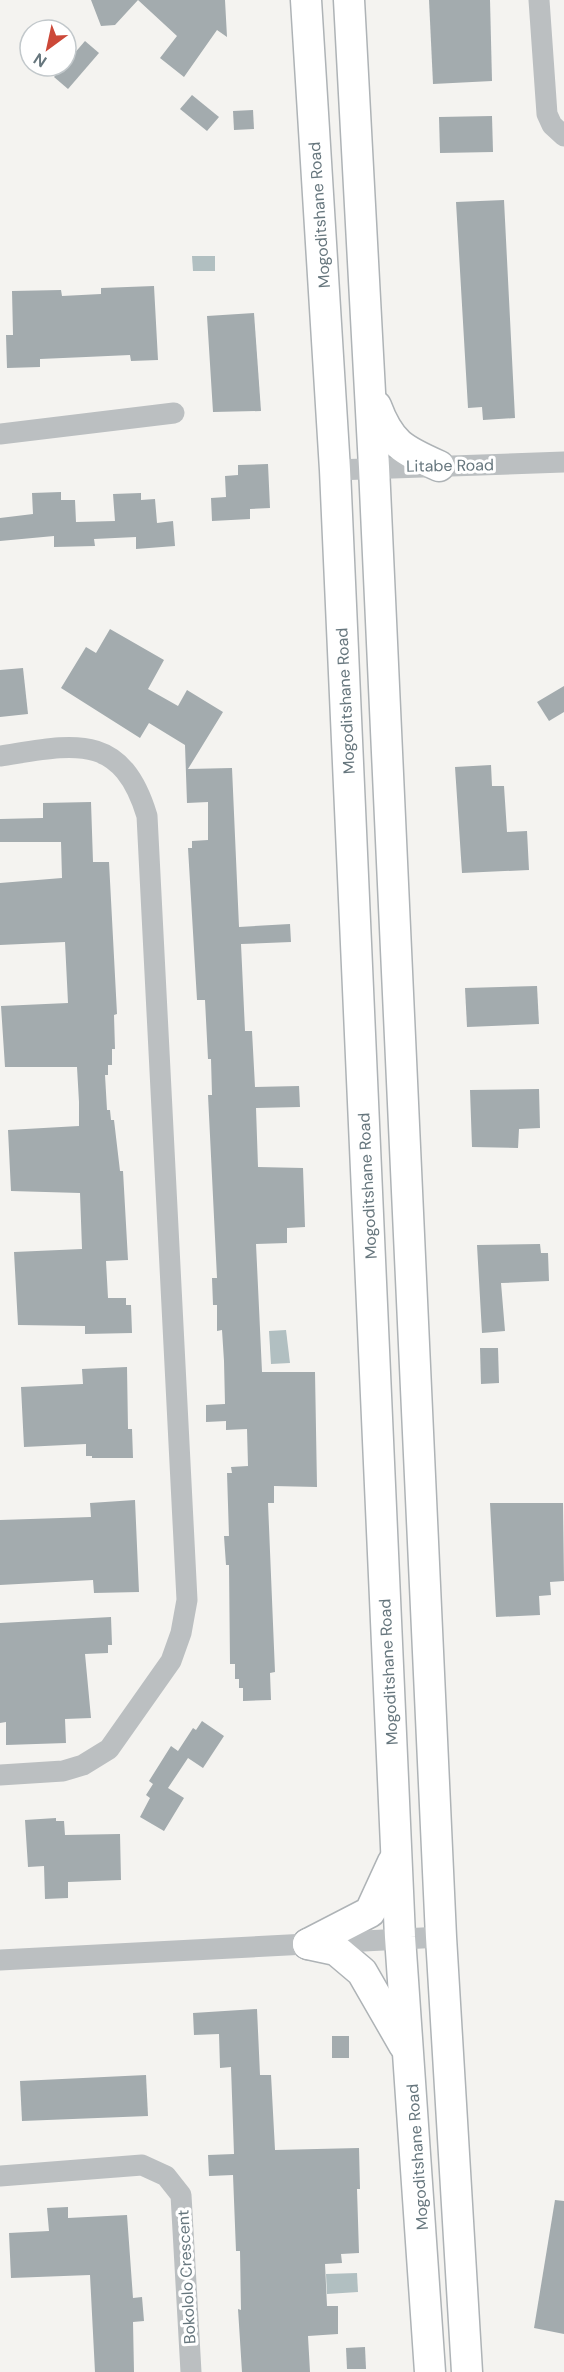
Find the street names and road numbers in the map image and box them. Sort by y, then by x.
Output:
street label: Mogoditshane Road [304,141,335,289]
street label: Litabe Road [406,454,494,477]
street label: Mogoditshane Road [331,627,360,775]
street label: Mogoditshane Road [353,1112,382,1260]
street label: Mogoditshane Road [374,1598,403,1746]
street label: Mogoditshane Road [402,2083,433,2231]
street label: Bokololo Crescent [172,2209,201,2345]

